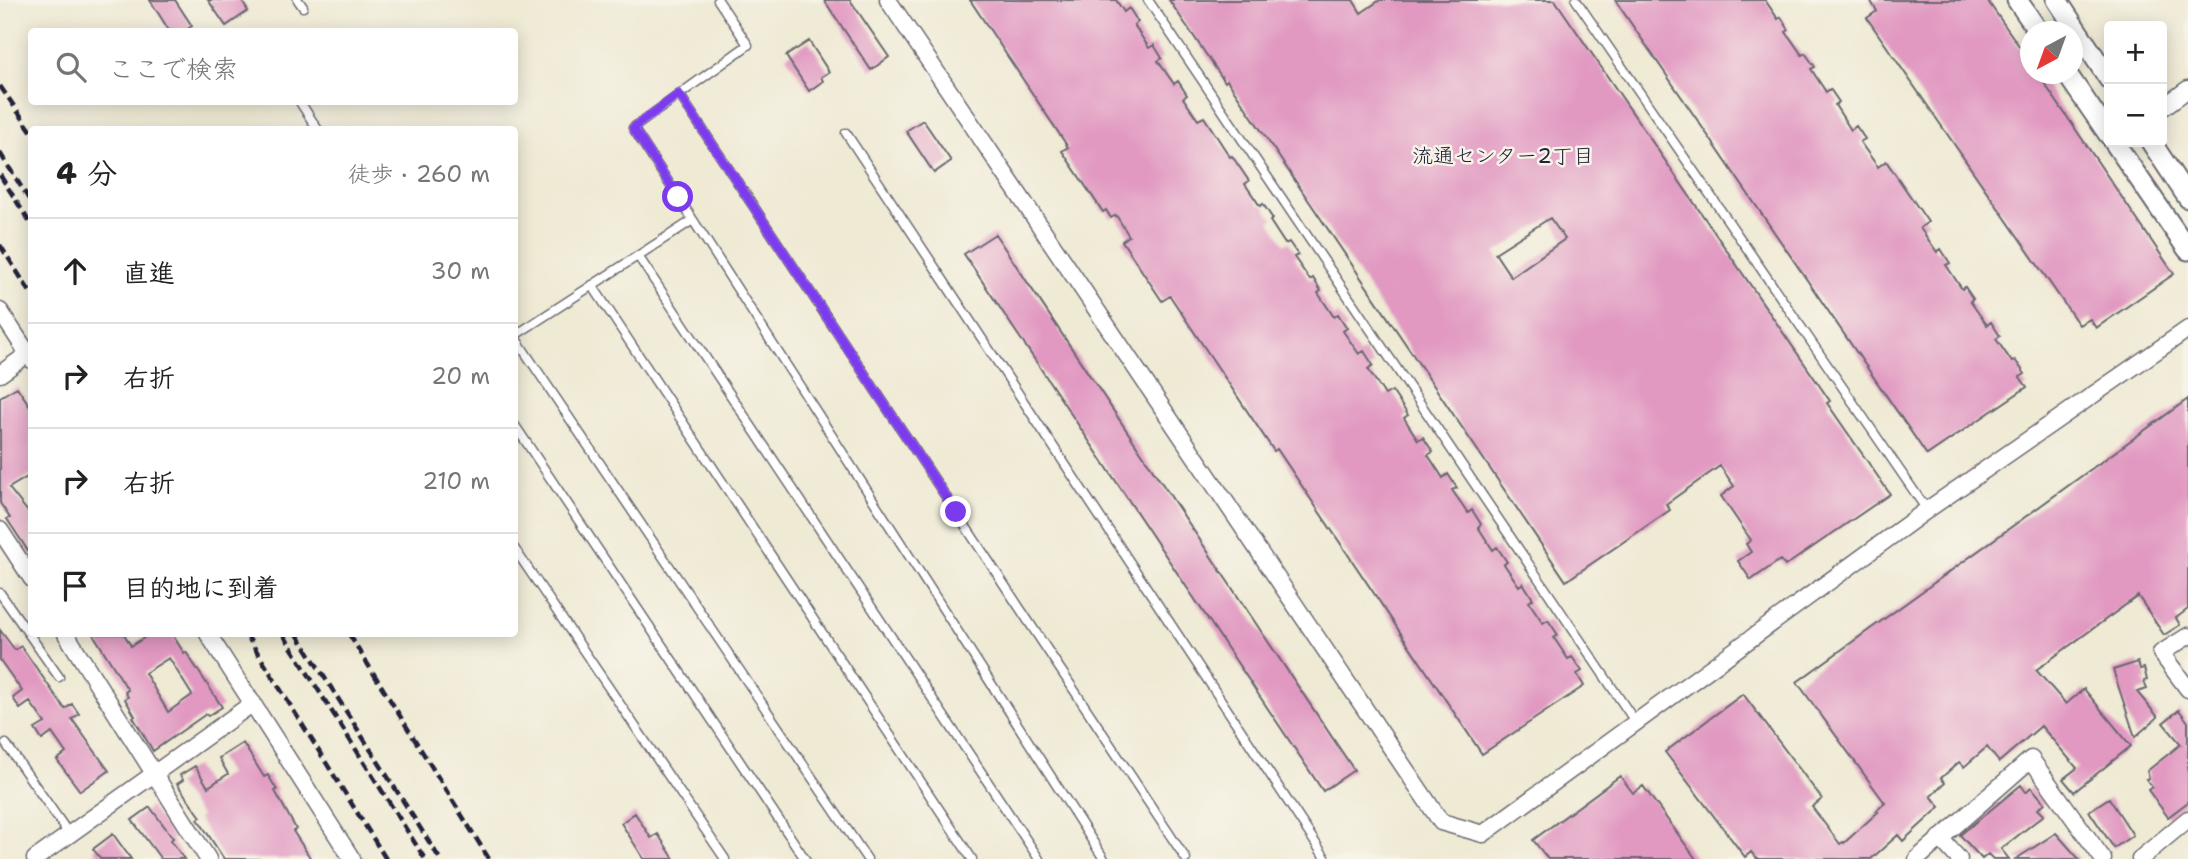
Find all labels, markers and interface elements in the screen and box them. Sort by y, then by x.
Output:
north arrow [2020,21,2083,84]
map controls [2104,21,2167,147]
button: + [2104,21,2167,84]
search box [28,28,518,105]
icon: search [52,48,90,86]
text: ここで検索 [108,51,238,86]
button: − [2104,84,2167,147]
district label: 流通センター2丁目 [1412,142,1594,170]
text: 4 分 [56,153,117,194]
text: 徒歩 · 260 m [347,159,490,189]
route start [662,181,693,212]
icon: ahead [56,252,94,290]
text: 直進 [123,255,175,290]
text: 30 m [431,256,490,286]
icon: right [56,357,94,395]
text: 右折 [123,360,175,395]
text: 20 m [431,361,490,391]
icon: right [56,462,94,500]
text: 右折 [123,465,175,500]
text: 210 m [422,466,490,496]
route end [940,496,971,527]
icon: arrive [56,567,94,605]
text: 目的地に到着 [123,570,279,605]

